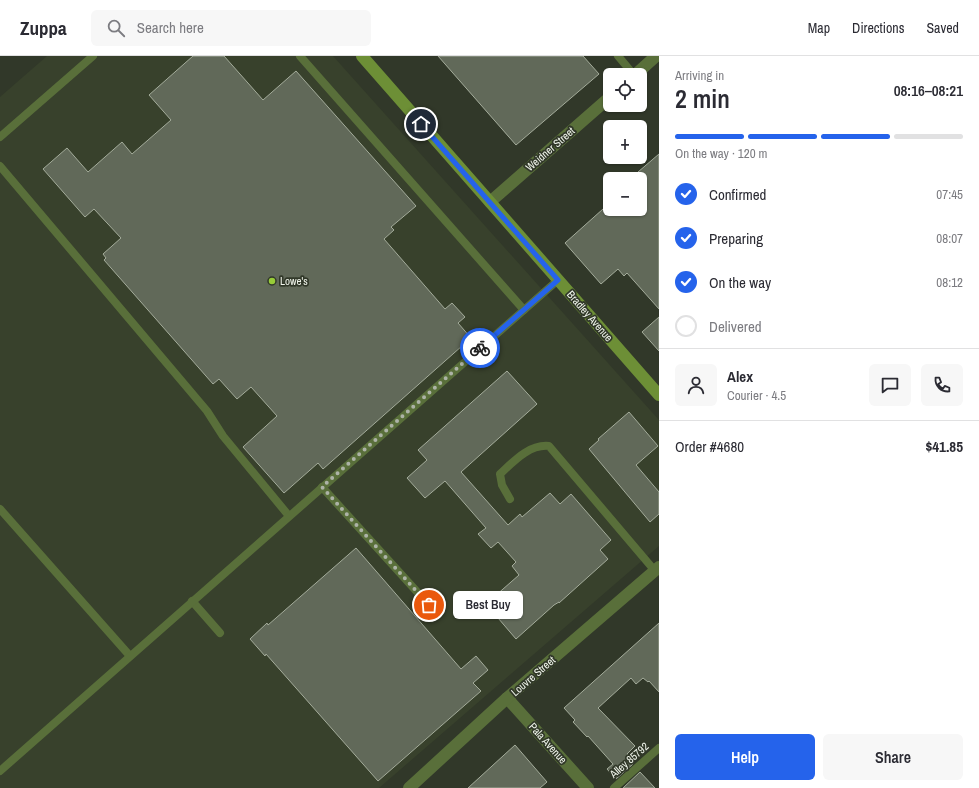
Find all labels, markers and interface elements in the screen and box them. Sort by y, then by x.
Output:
search box [91,10,371,46]
text: Zuppa [20,15,67,41]
icon: search [105,17,127,39]
text: Search here [137,17,204,38]
text: Map [808,19,830,37]
text: Directions [852,19,904,37]
text: Saved [926,19,959,37]
text: Arriving in [675,67,724,84]
map controls [603,68,647,216]
button: locate [603,68,647,112]
text: 08:16–08:21 [894,80,963,101]
text: 2 min [675,81,730,116]
pin [404,107,438,141]
icon: home [410,113,432,135]
button: + [603,120,647,164]
street label: Weidner Street [523,124,578,174]
text: On the way · 120 m [675,145,767,162]
button: − [603,172,647,216]
icon: check [675,183,697,205]
text: Confirmed [709,184,766,205]
text: 07:45 [936,186,963,203]
icon: check [675,227,697,249]
text: Preparing [709,228,763,249]
text: 08:07 [936,230,963,247]
icon: check [675,271,697,293]
text: On the way [709,272,771,293]
place label: Lowe's [280,274,308,288]
text: 08:12 [936,274,963,291]
marker: Lowe's [267,276,277,286]
street label: Bradley Avenue [564,288,616,344]
text: Delivered [709,316,762,337]
courier [460,328,500,368]
icon: bike [469,337,491,359]
button: person [675,364,717,406]
button: chat [869,364,911,406]
button: phone [921,364,963,406]
text: Alex [727,366,753,387]
text: Courier · 4.5 [727,387,786,404]
text: Order #4680 [675,436,744,457]
text: $41.85 [925,436,963,457]
pin [412,588,446,622]
callout: Best Buy [453,591,523,619]
icon: bag [418,594,440,616]
text: Best Buy [465,596,511,613]
street label: Louvre Street [508,653,558,699]
street label: Pala Avenue [526,720,570,766]
button: Help [675,734,815,780]
button: Share [823,734,963,780]
street label: Alley 85792 [606,739,651,781]

